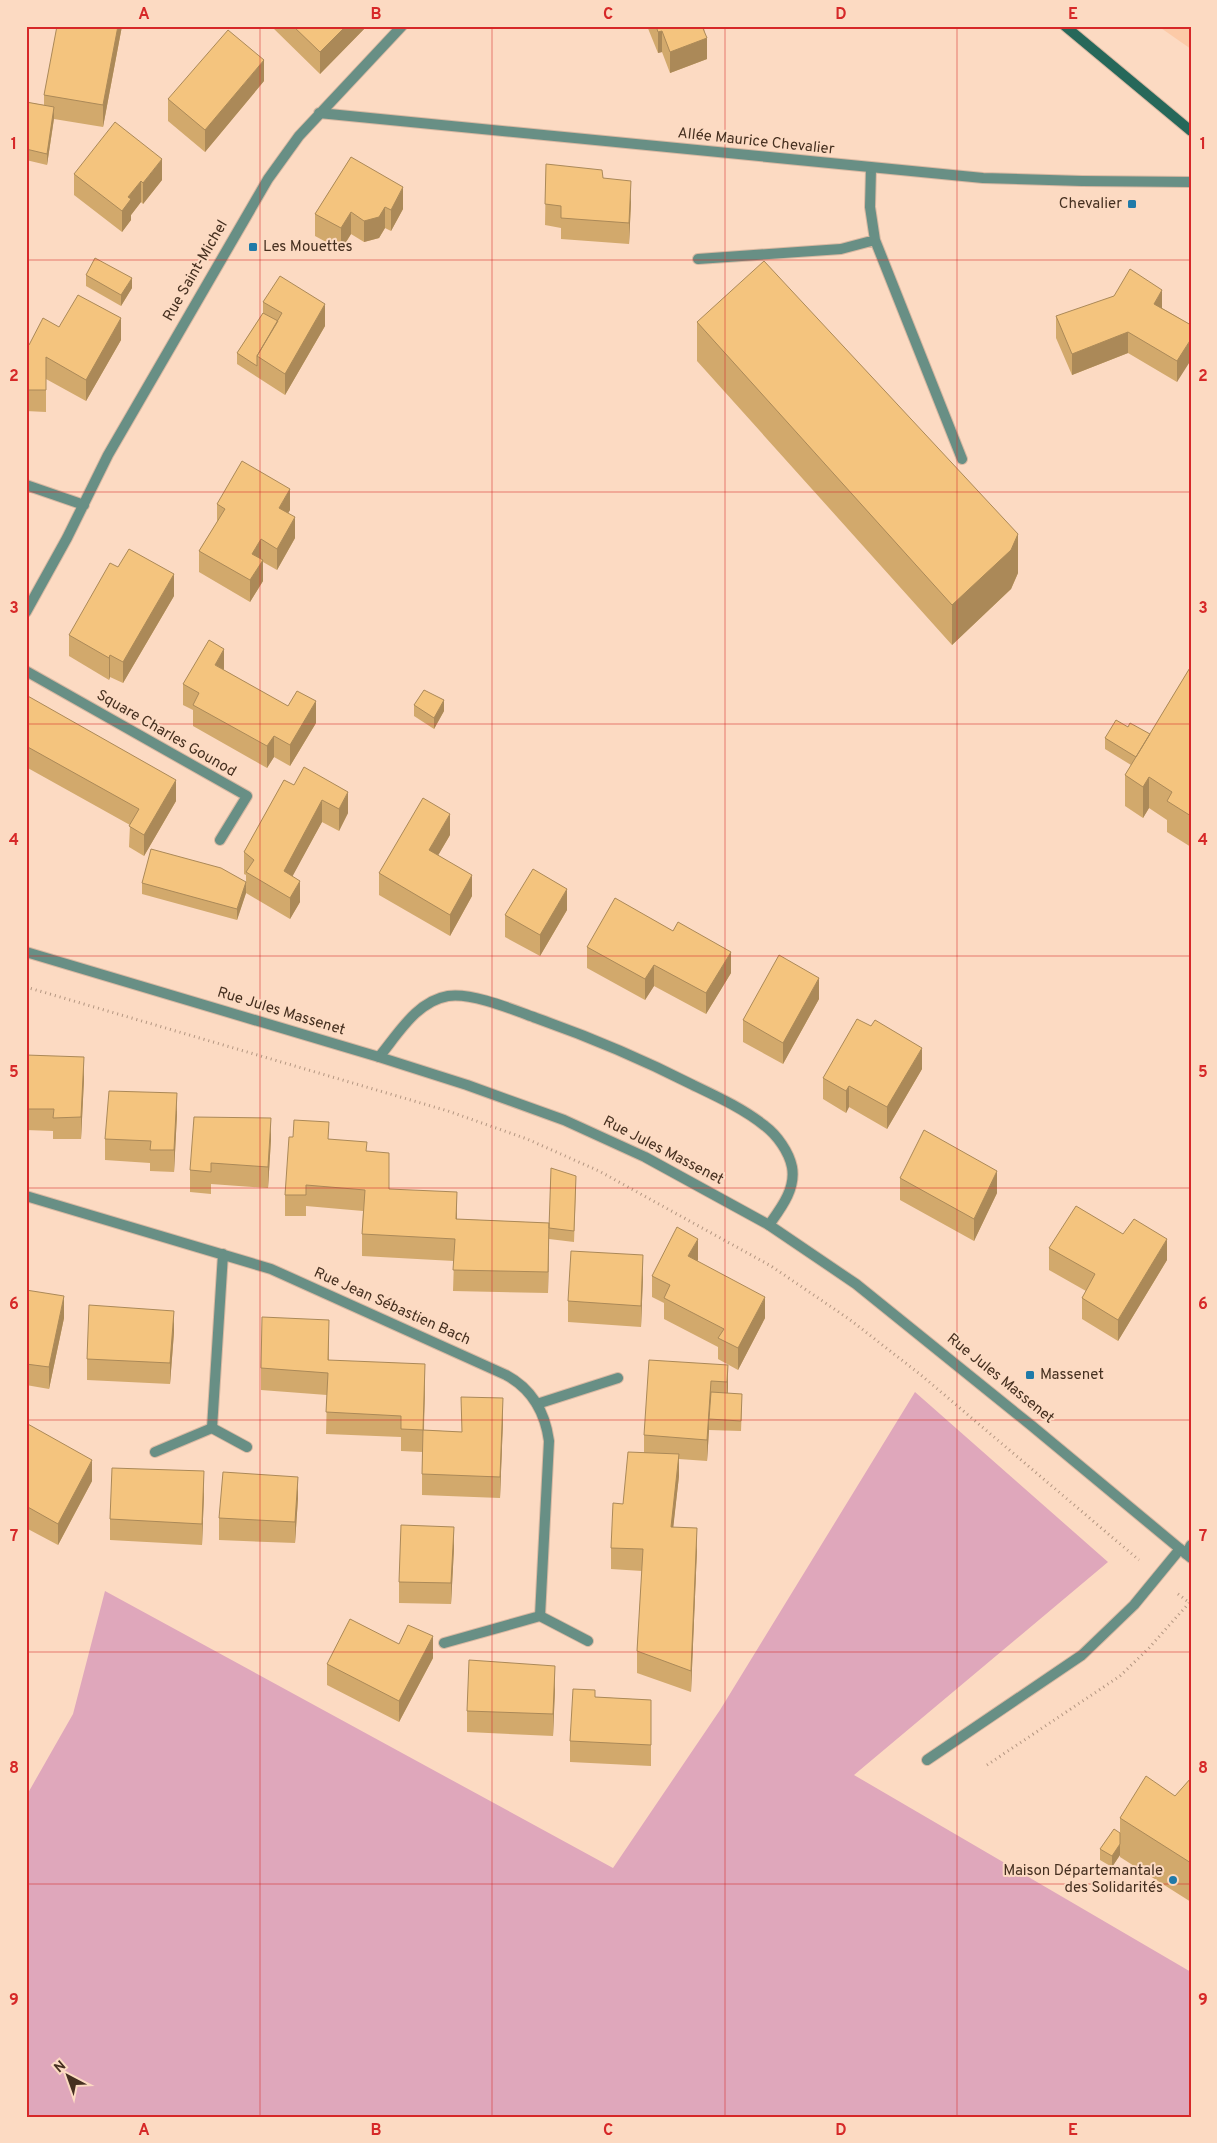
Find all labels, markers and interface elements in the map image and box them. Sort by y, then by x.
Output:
text: A [138,5,150,25]
text: B [370,5,382,25]
text: C [603,5,613,25]
text: D [835,5,847,25]
text: E [1068,5,1078,25]
street label: Allée Maurice Chevalier [677,124,836,160]
text: 1 [11,135,17,155]
text: 1 [1200,135,1206,155]
place label: Chevalier [1059,195,1122,214]
marker: Chevalier [1126,198,1138,210]
street label: Rue Saint-Michel [159,217,233,325]
place label: Les Mouettes [263,238,353,257]
marker: Les Mouettes [247,241,259,253]
text: 2 [9,367,19,387]
text: 2 [1198,367,1208,387]
text: 3 [9,599,19,619]
text: 3 [1198,599,1208,619]
street label: Square Charles Gounod [93,686,239,782]
text: 4 [9,831,19,851]
text: 4 [1198,831,1208,851]
street label: Rue Jules Massenet [215,984,347,1040]
text: 5 [9,1063,19,1083]
text: 5 [1198,1063,1208,1083]
street label: Rue Jules Massenet [600,1112,726,1190]
street label: Rue Jean Sébastien Bach [311,1264,473,1350]
text: 6 [9,1295,19,1315]
text: 6 [1198,1295,1208,1315]
street label: Rue Jules Massenet [942,1330,1058,1428]
place label: Massenet [1040,1366,1104,1385]
marker: Massenet [1024,1369,1036,1381]
text: 7 [10,1527,18,1547]
text: 7 [1199,1527,1207,1547]
text: 8 [9,1759,19,1779]
text: 8 [1198,1759,1208,1779]
place label: Maison Départemantale des Solidarités [1003,1862,1163,1898]
marker: Maison Départemantale des Solidarités [1167,1874,1179,1886]
text: 9 [9,1991,19,2011]
text: 9 [1198,1991,1208,2011]
north arrow [42,2050,92,2100]
text: N [51,2058,70,2077]
text: A [138,2121,150,2141]
text: B [370,2121,382,2141]
text: C [603,2121,613,2141]
text: D [835,2121,847,2141]
text: E [1068,2121,1078,2141]

